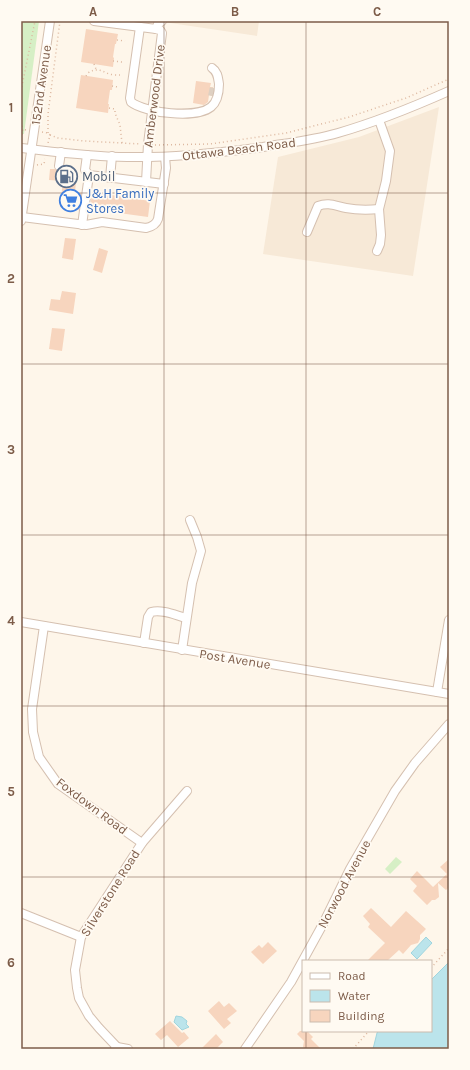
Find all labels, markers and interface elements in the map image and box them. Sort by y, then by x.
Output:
text: A [89,4,97,19]
text: B [231,4,239,19]
text: C [373,4,381,19]
street label: Amberwood Drive [140,43,168,148]
street label: 152nd Avenue [28,44,54,126]
text: 1 [9,100,13,115]
street label: Ottawa Beach Road [181,135,297,163]
fuel station icon: Mobil [53,163,79,189]
place label: Mobil [82,169,115,184]
place label: J&H Family Stores [86,186,154,216]
supermarket icon: J&H Family Stores [58,187,84,213]
text: 2 [7,271,15,286]
text: 3 [7,442,15,457]
text: 4 [7,613,15,628]
street label: Post Avenue [198,646,272,672]
street label: Foxdown Road [53,774,131,838]
text: 5 [7,784,15,799]
street label: Norwood Avenue [314,837,374,931]
street label: Silverstone Road [77,847,143,939]
text: 6 [7,955,15,970]
legend [302,960,432,1032]
text: Road [338,969,366,983]
text: Water [338,989,371,1003]
text: Building [338,1009,385,1023]

